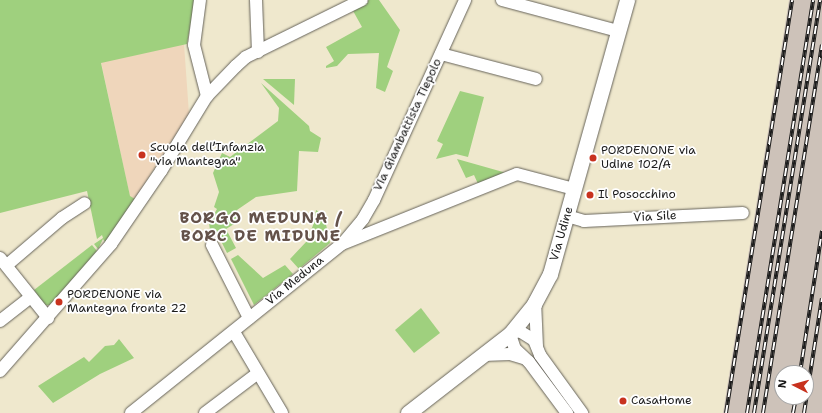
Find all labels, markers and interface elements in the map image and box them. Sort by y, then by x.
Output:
street label: Via Giambattista Tiepolo [371,56,445,194]
place label: Scuola dell’Infanzia "via Mantegna" [150,141,265,169]
place label: PORDENONE via Udine 102/A [601,144,696,172]
marker: Scuola dell’Infanzia "via Mantegna" [137,150,147,160]
marker: PORDENONE via Udine 102/A [588,153,598,163]
place label: Il Posocchino [598,188,676,202]
marker: Il Posocchino [585,190,595,200]
street label: Via Udine [547,205,577,263]
district label: BORGO MEDUNA / BORC DE MIDUNE [179,208,343,246]
street label: Via Sile [633,209,677,225]
street label: Via Meduna [263,253,327,309]
place label: PORDENONE via Mantegna fronte 22 [67,288,187,316]
marker: PORDENONE via Mantegna fronte 22 [54,297,64,307]
north arrow [774,365,814,405]
text: N [775,379,790,389]
place label: CasaHome [631,394,692,408]
marker: CasaHome [618,396,628,406]

